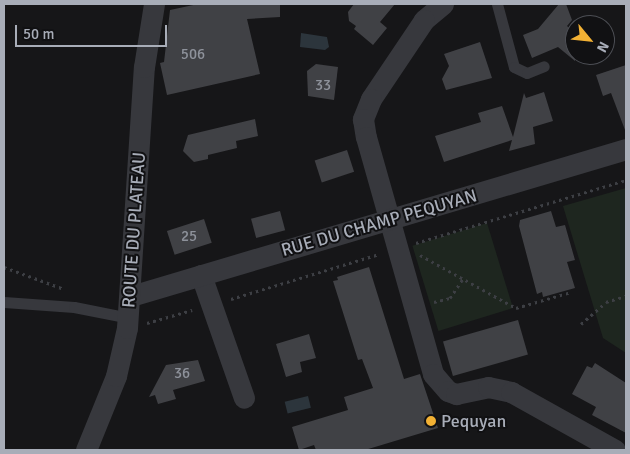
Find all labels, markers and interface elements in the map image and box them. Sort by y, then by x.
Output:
scale bar [18,15,170,47]
north arrow [565,15,615,65]
text: 50 m [23,25,54,43]
text: N [593,39,613,55]
house number: 506 [181,46,205,64]
house number: 33 [315,77,331,95]
street label: ROUTE DU PLATEAU [118,151,150,309]
street label: RUE DU CHAMP PEQUYAN [279,185,479,261]
house number: 25 [181,228,197,246]
house number: 36 [174,365,190,383]
place label: Pequyan [441,410,506,432]
marker: Pequyan [425,415,437,427]

